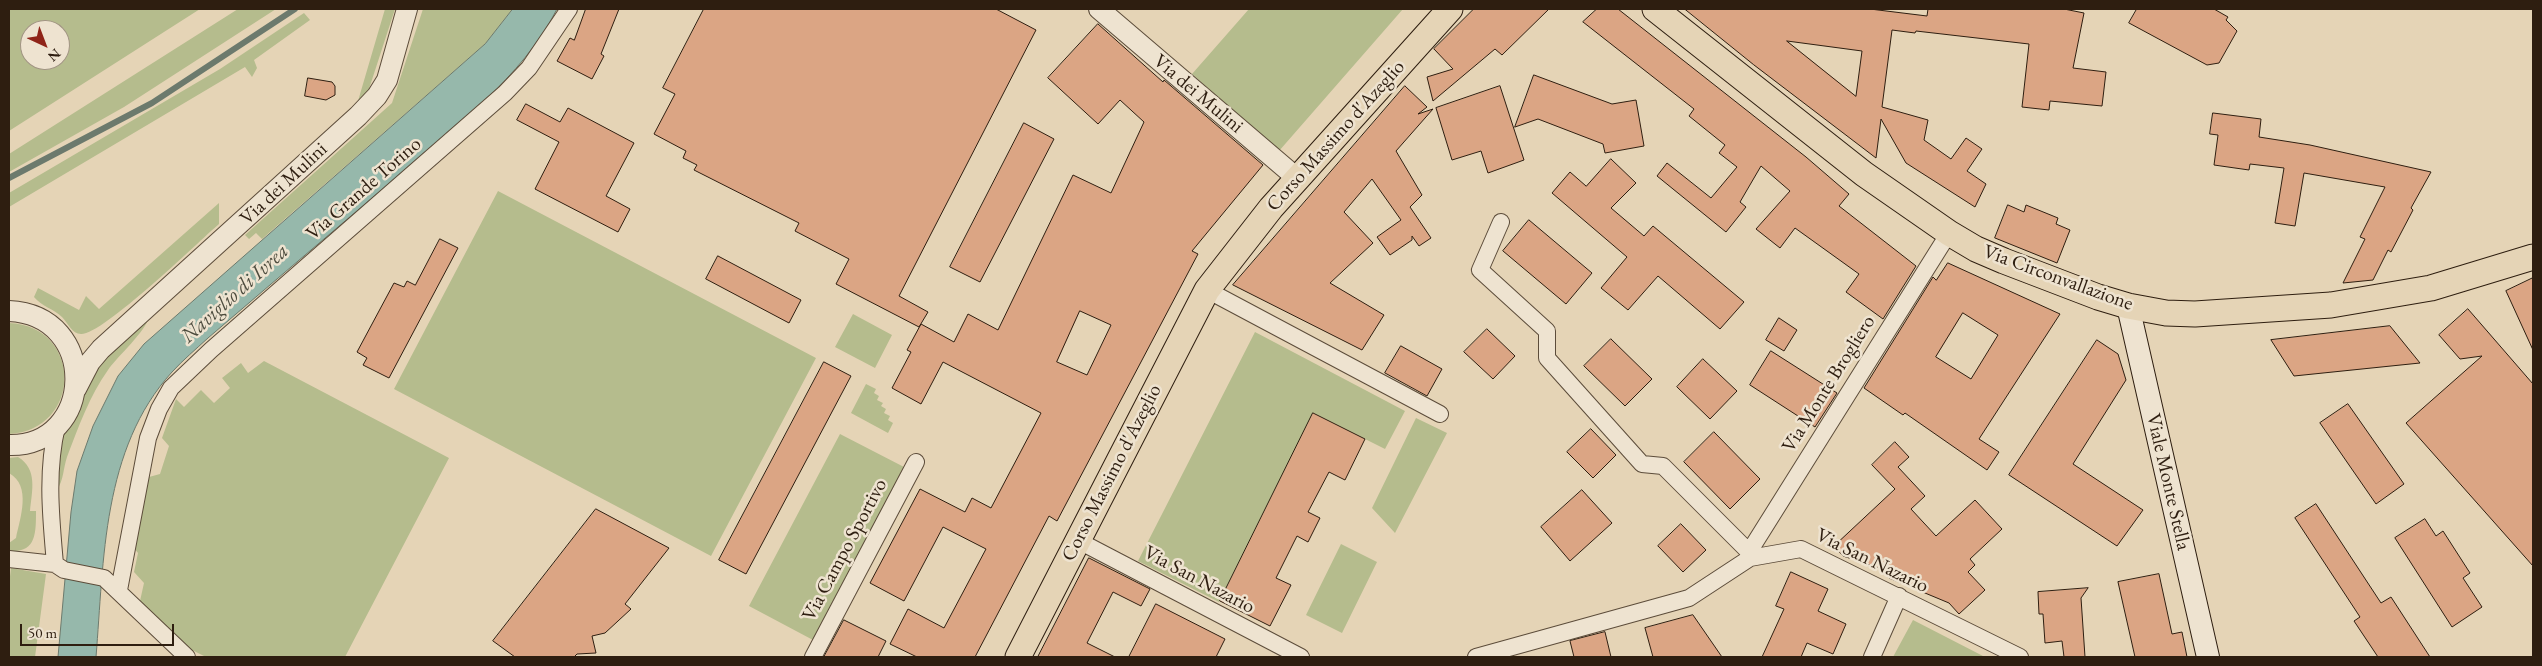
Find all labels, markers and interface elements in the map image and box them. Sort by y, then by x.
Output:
north arrow [20,20,70,70]
text: N [44,45,65,66]
street label: Via dei Mulini [1148,49,1248,139]
street label: Corso Massimo d'Azeglio [1262,55,1410,217]
street label: Via Grande Torino [301,132,427,246]
street label: Via dei Mulini [235,138,333,230]
water label: Naviglio di Ivrea [176,239,294,349]
street label: Via Circonvallazione [1980,240,2136,316]
street label: Via Monte Brogliero [1777,311,1881,457]
street label: Corso Massimo d'Azeglio [1057,381,1167,565]
street label: Viale Monte Stella [2141,411,2195,553]
street label: Via Campo Sportivo [797,475,893,625]
street label: Via San Nazario [1812,523,1932,599]
street label: Via San Nazario [1139,541,1259,619]
scale bar [22,614,176,646]
text: 50 m [28,623,57,642]

